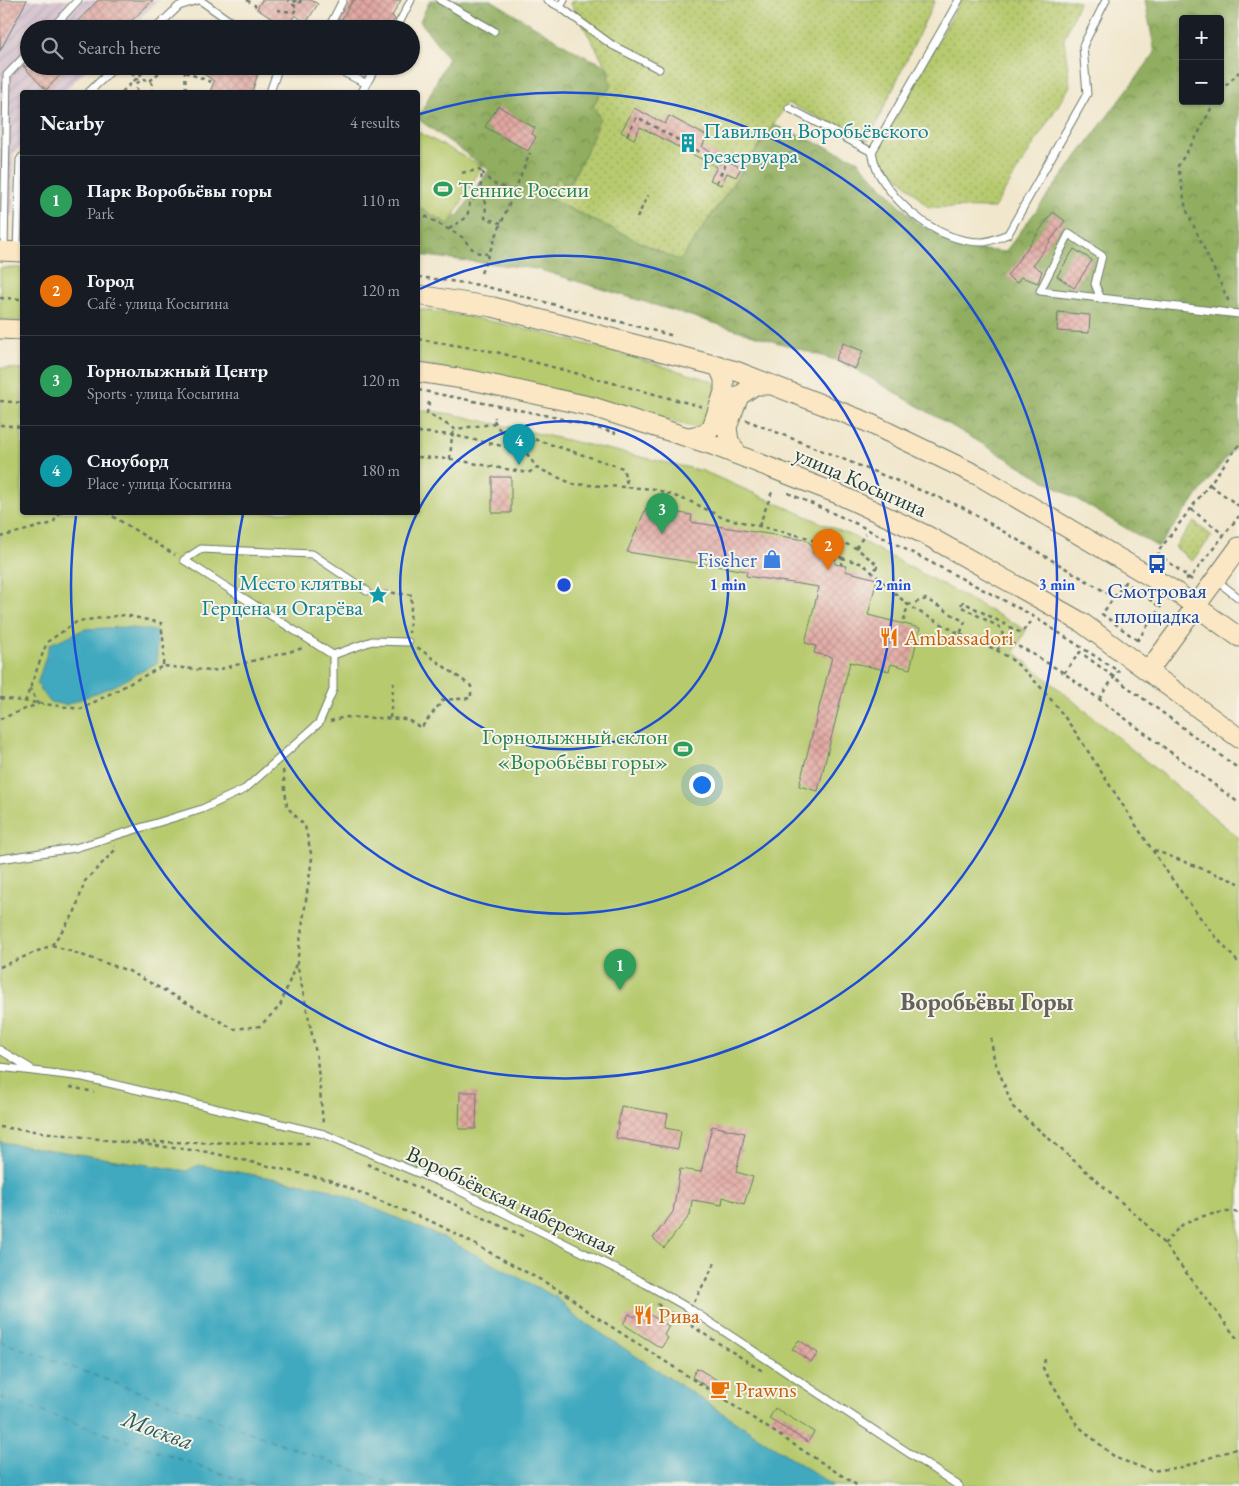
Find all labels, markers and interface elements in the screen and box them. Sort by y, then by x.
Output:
map controls [1179,15,1224,105]
button: + [1179,15,1224,60]
search box [20,20,420,75]
icon: search [38,34,66,62]
text: Search here [78,35,160,60]
button: − [1179,60,1224,105]
text: Nearby [40,109,104,136]
text: 4 results [350,112,400,133]
place label: Павильон Воробьёвского резервуара [703,116,929,170]
building icon: Павильон Воробьёвского резервуара [677,132,699,154]
place label: Теннис России [458,175,590,204]
text: Парк Воробьёвы горы [87,178,272,203]
sports icon: Теннис России [432,178,454,200]
text: 1 [52,190,60,211]
text: 110 m [361,190,400,211]
text: Park [87,203,114,224]
text: Город [87,268,134,293]
text: 2 [52,280,60,301]
text: 120 m [361,280,400,301]
text: Café · улица Косыгина [87,293,229,314]
text: Горнолыжный Центр [87,358,268,383]
text: 3 [52,370,60,391]
text: 120 m [361,370,400,391]
text: Sports · улица Косыгина [87,383,239,404]
pin: 4 [503,424,535,465]
street label: улица Косыгина [790,439,932,524]
text: Сноуборд [87,448,169,473]
text: 4 [52,460,60,481]
text: 180 m [361,460,400,481]
text: Place · улица Косыгина [87,473,232,494]
pin: 3 [646,493,678,534]
pin: 2 [812,529,844,570]
place label: Fischer [697,545,758,574]
shop icon: Fischer [761,548,783,570]
bus stop icon: Смотровая площадка [1146,553,1168,575]
place label: Место клятвы Герцена и Огарёва [202,568,363,622]
text: 1 min [710,575,747,594]
text: 2 min [875,575,912,594]
text: 3 min [1039,575,1076,594]
centre of rings [555,576,573,594]
place label: Смотровая площадка [1107,576,1207,630]
place icon: Место клятвы Герцена и Огарёва [367,584,389,606]
place label: Ambassadori [903,623,1014,652]
restaurant icon: Ambassadori [878,626,900,648]
place label: Горнолыжный склон «Воробьёвы горы» [482,722,668,776]
sports icon: Горнолыжный склон «Воробьёвы горы» [672,738,694,760]
your location [689,772,715,798]
pin: 1 [604,949,636,990]
district label: Воробьёвы Горы [900,986,1074,1017]
street label: Воробьёвская набережная [402,1139,622,1262]
place label: Рива [658,1301,700,1330]
restaurant icon: Рива [632,1304,654,1326]
place label: Prawns [735,1375,797,1404]
cafe icon: Prawns [709,1378,731,1400]
water label: Москва [117,1402,198,1457]

